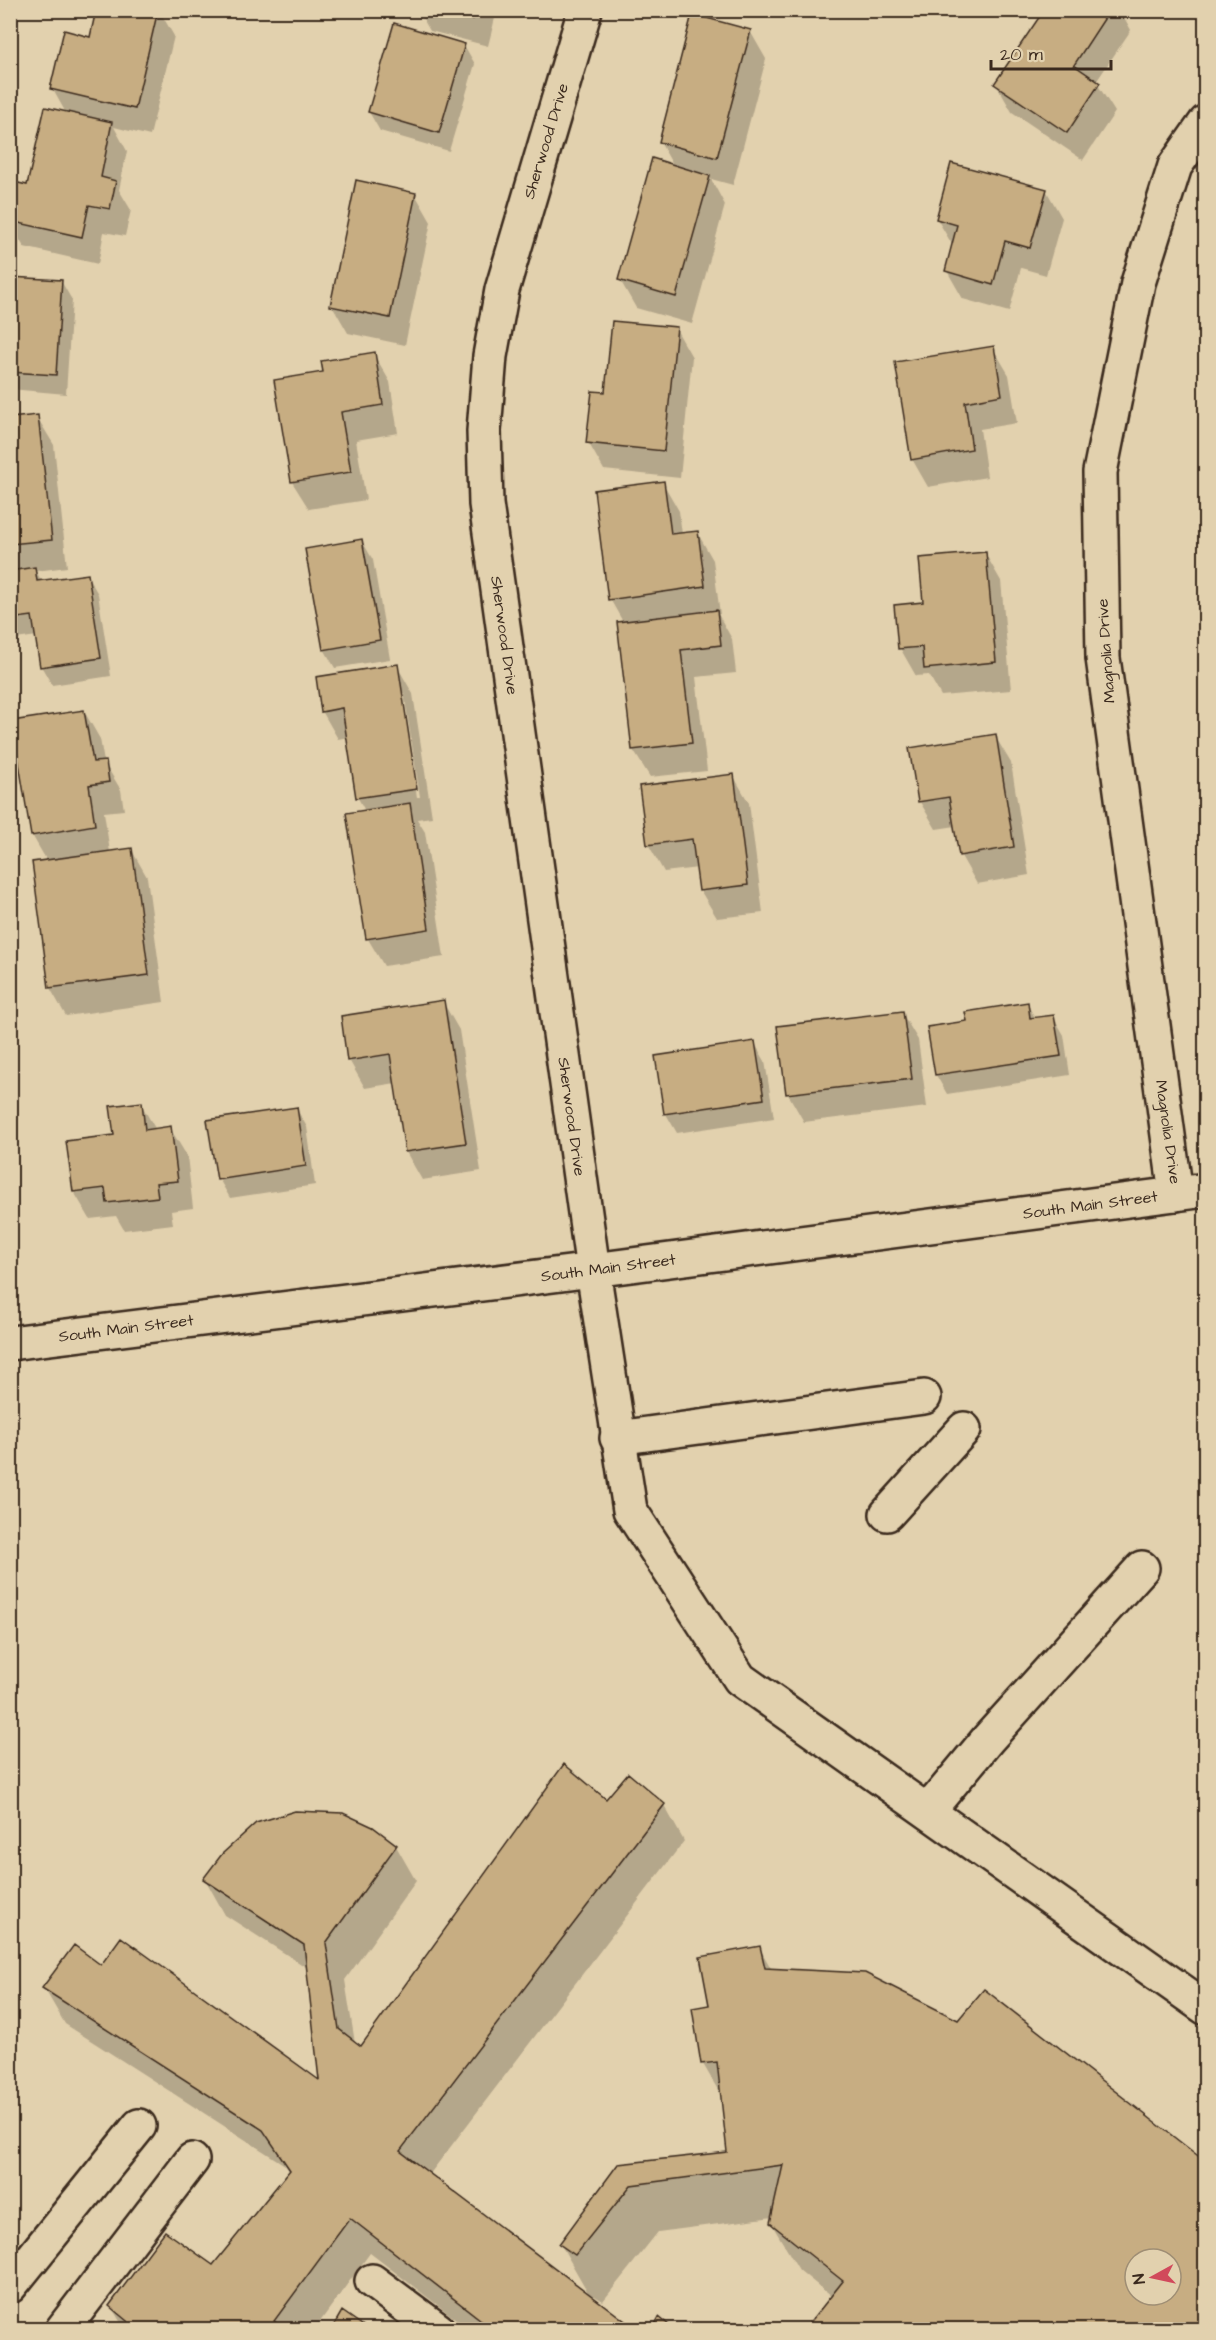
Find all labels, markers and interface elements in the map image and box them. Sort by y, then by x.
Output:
scale bar [991,33,1111,71]
text: 20 m [1000,42,1043,67]
street label: Sherwood Drive [518,80,574,202]
street label: Sherwood Drive [485,574,524,697]
street label: Magnolia Drive [1091,598,1122,704]
street label: Sherwood Drive [552,1056,591,1178]
street label: Magnolia Drive [1149,1079,1186,1186]
street label: South Main Street [1021,1185,1159,1225]
street label: South Main Street [540,1248,678,1287]
street label: South Main Street [57,1309,195,1348]
north arrow [1123,2247,1183,2307]
text: N [1128,2272,1151,2285]

